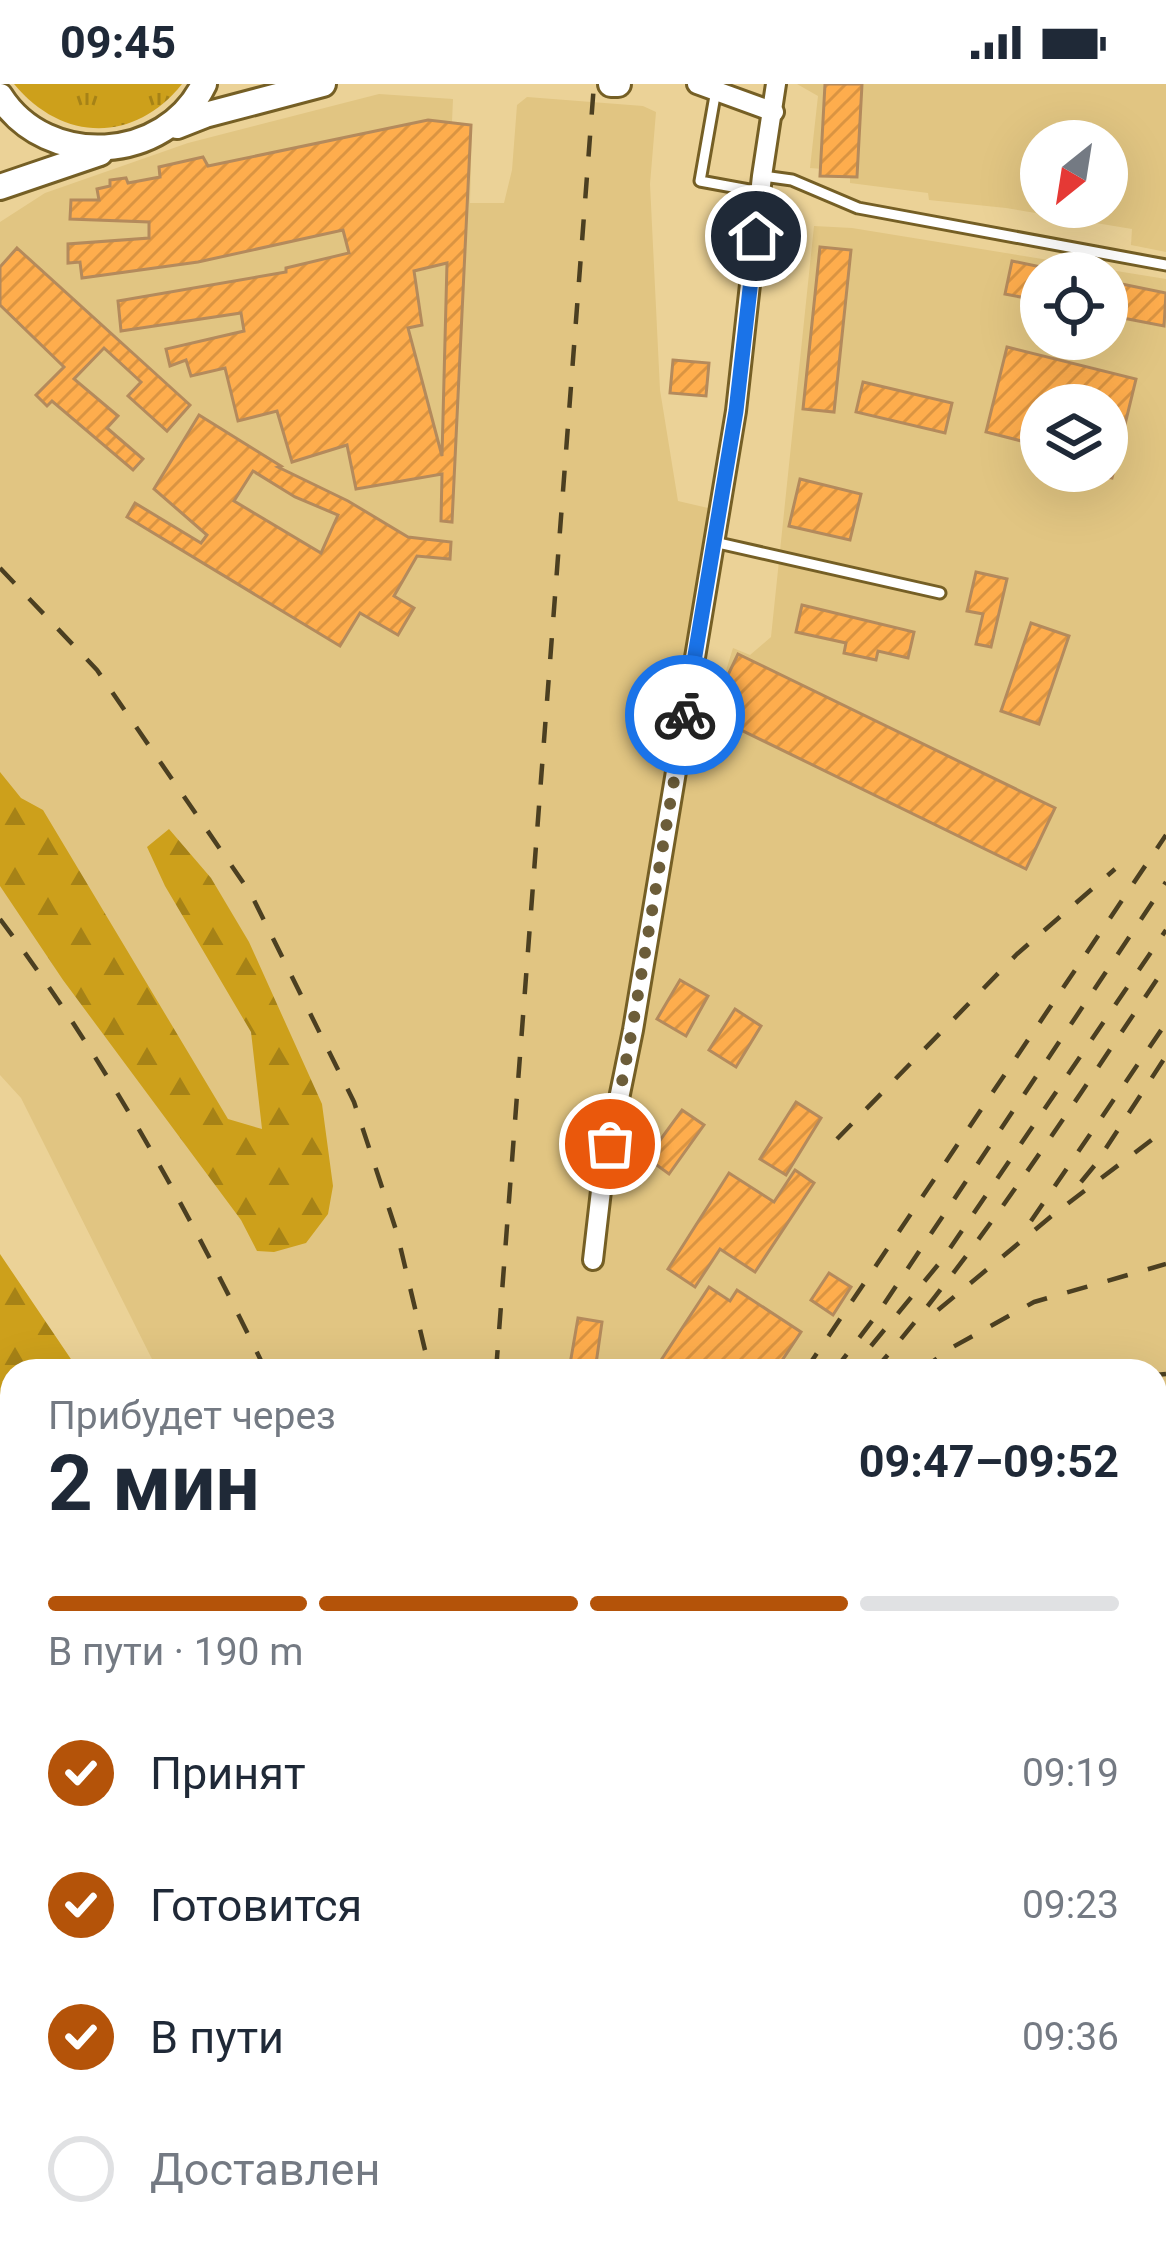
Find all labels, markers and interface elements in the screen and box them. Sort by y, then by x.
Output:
text: 09:45 [60,16,176,69]
north arrow [1020,120,1128,228]
map controls [1020,120,1128,492]
pin [705,185,807,287]
icon: home [723,203,789,269]
button: locate [1020,252,1128,360]
button: layers [1020,384,1128,492]
courier [625,655,745,775]
icon: bike [652,682,718,748]
pin [559,1093,661,1195]
icon: bag [577,1111,643,1177]
text: Прибудет через [48,1393,336,1439]
text: 09:47–09:52 [859,1435,1119,1488]
text: 2 мин [48,1438,260,1529]
text: В пути · 190 m [48,1629,303,1675]
icon: check [48,1740,114,1806]
text: Принят [150,1747,306,1800]
text: 09:19 [1022,1750,1119,1796]
icon: check [48,1872,114,1938]
text: Готовится [150,1879,362,1932]
text: 09:23 [1022,1882,1119,1928]
icon: check [48,2004,114,2070]
text: В пути [150,2011,284,2064]
text: 09:36 [1022,2014,1119,2060]
text: Доставлен [150,2143,380,2196]

